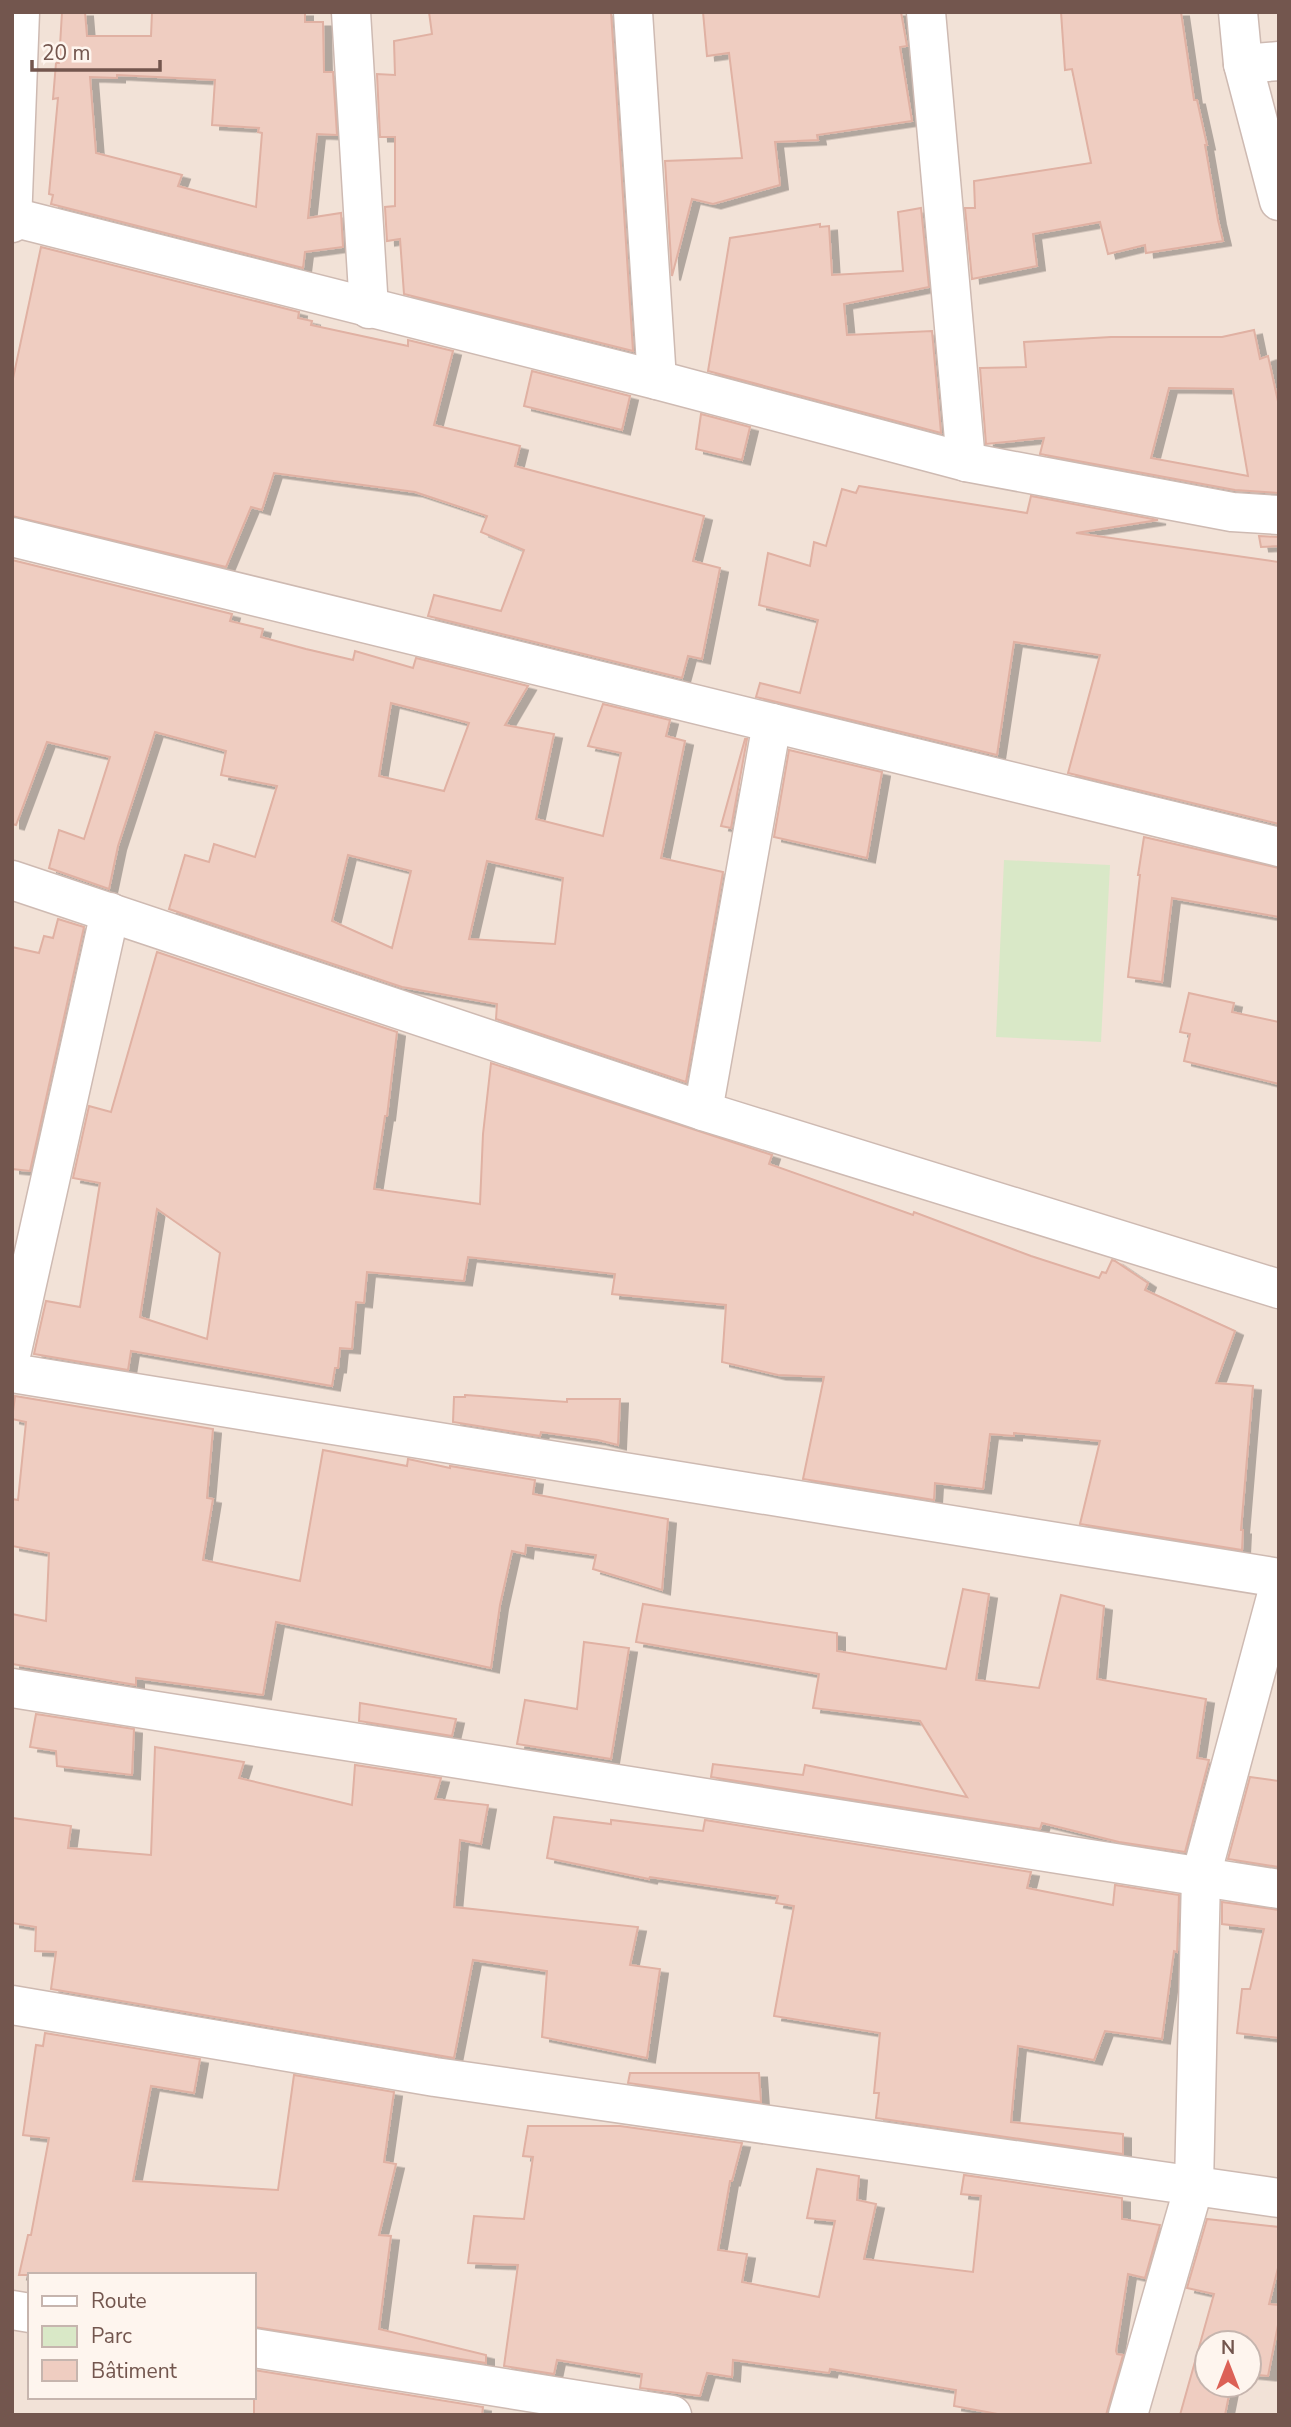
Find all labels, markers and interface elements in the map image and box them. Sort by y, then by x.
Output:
scale bar [32,28,159,72]
text: 20 m [42,39,91,67]
legend [28,2273,256,2399]
text: Route [91,2287,147,2315]
text: Parc [91,2322,132,2350]
north arrow [1193,2329,1263,2399]
text: N [1221,2335,1235,2361]
text: Bâtiment [91,2357,178,2385]

